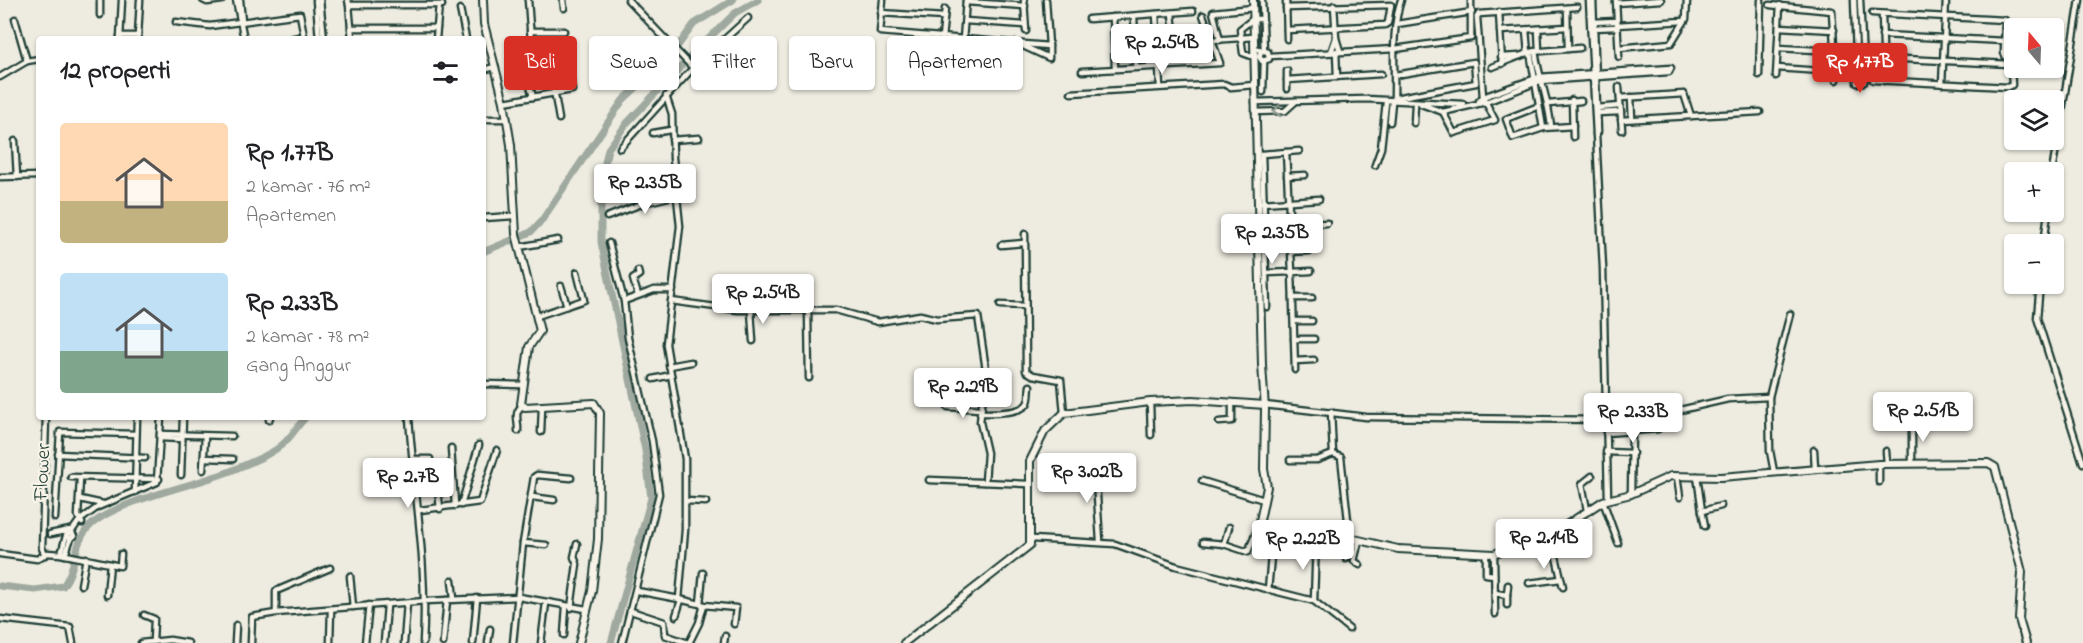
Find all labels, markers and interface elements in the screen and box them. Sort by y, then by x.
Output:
north arrow [2004,18,2064,78]
map controls [2004,18,2064,294]
pin: Rp 2.54B [1100,24,1224,75]
text: Rp 2.54B [1125,29,1199,58]
chip: Beli [504,36,577,90]
chip: Sewa [589,36,679,90]
chip: Filter [691,36,777,90]
chip: Baru [789,36,875,90]
chip: Apartemen [887,36,1023,90]
pin: Rp 1.77B [1798,43,1922,94]
text: Rp 1.77B [1826,48,1894,77]
text: 12 properti [60,53,171,91]
icon: filters [429,56,462,89]
button: layers [2004,90,2064,150]
one-way arrow [1273,104,1282,117]
text: Rp 1.77B [246,135,334,173]
icon: home [108,147,180,219]
button: + [2004,162,2064,222]
pin: Rp 2.35B [583,164,707,215]
text: Rp 2.35B [608,169,682,198]
text: 2 kamar · 76 m² [246,173,371,202]
text: Apartemen [246,202,336,231]
pin: Rp 2.35B [1210,214,1334,265]
text: Rp 2.35B [1235,219,1309,248]
button: − [2004,234,2064,294]
pin: Rp 2.54B [701,274,825,325]
text: Rp 2.54B [726,279,800,308]
text: Rp 2.33B [246,285,338,323]
icon: home [108,297,180,369]
text: 2 kamar · 78 m² [246,323,369,352]
text: Gang Anggur [246,352,351,381]
pin: Rp 2.29B [901,368,1025,419]
text: Rp 2.29B [928,373,998,402]
pin: Rp 2.51B [1861,392,1985,443]
pin: Rp 2.33B [1571,393,1695,444]
text: Rp 2.51B [1887,397,1959,426]
text: Rp 2.33B [1598,398,1668,427]
street label: Flower [26,442,60,503]
pin: Rp 3.02B [1025,453,1149,504]
pin: Rp 2.7B [353,458,463,509]
text: Rp 3.02B [1051,458,1123,487]
text: Rp 2.7B [377,463,439,492]
pin: Rp 2.14B [1482,519,1606,570]
pin: Rp 2.22B [1241,520,1365,571]
text: Rp 2.14B [1509,524,1579,553]
text: Rp 2.22B [1266,525,1340,554]

